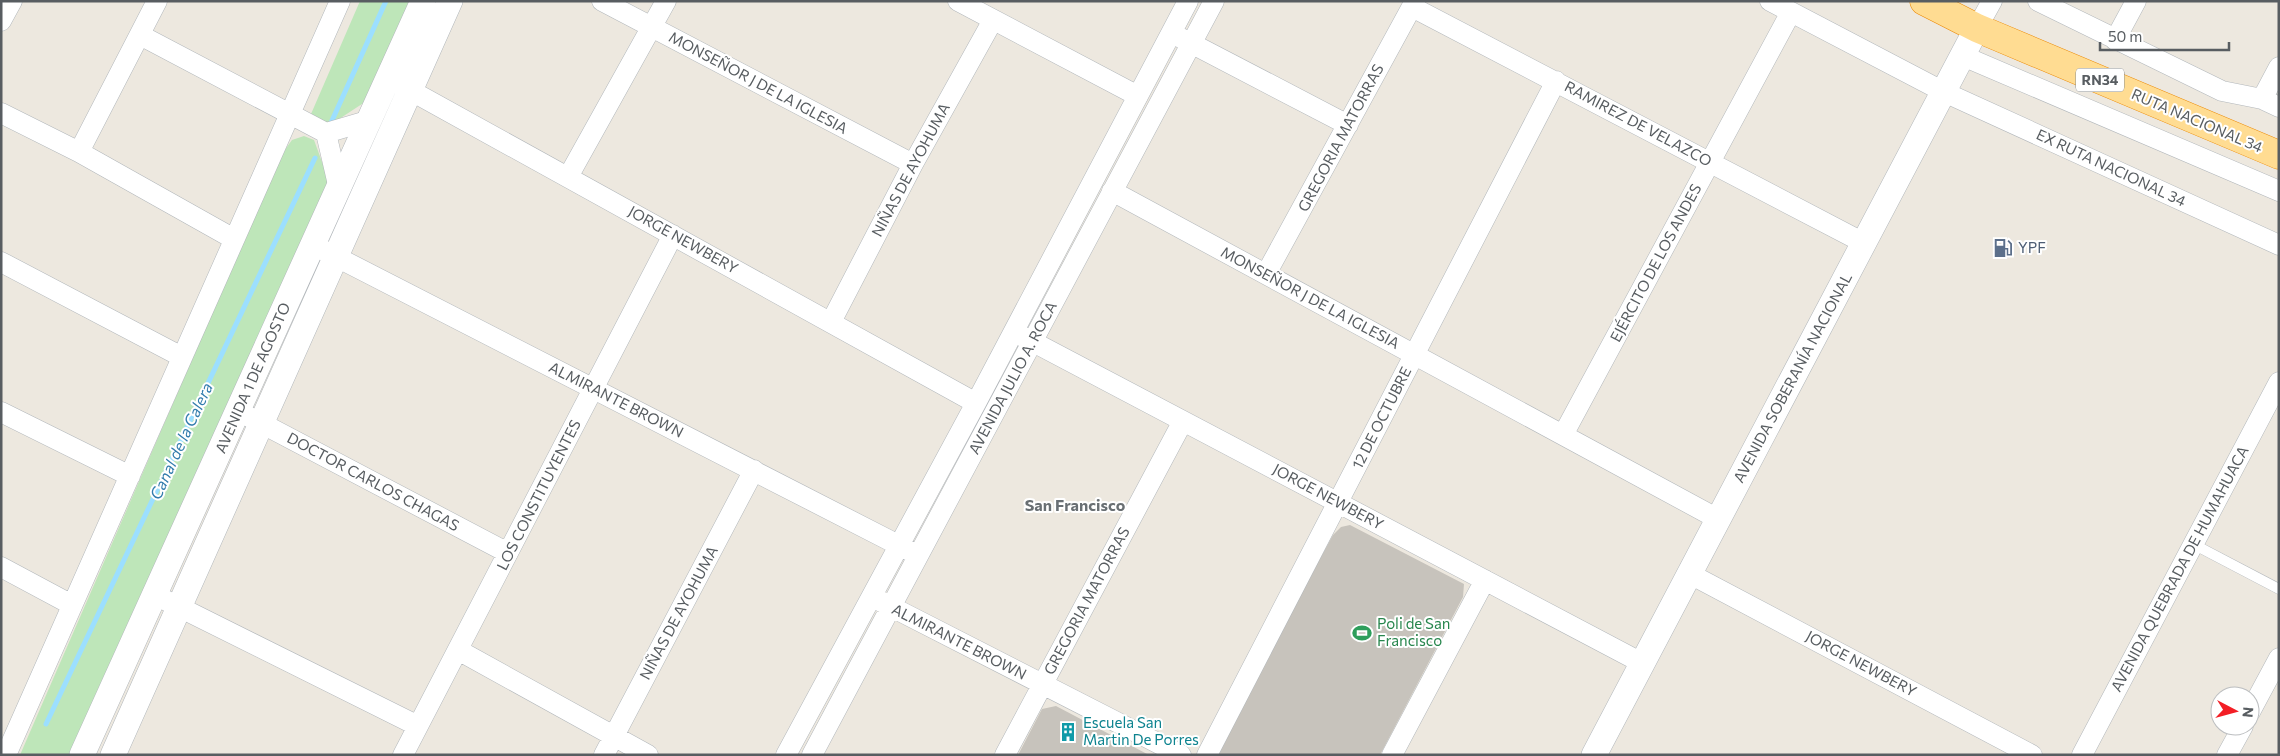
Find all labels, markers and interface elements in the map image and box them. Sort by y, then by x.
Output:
scale bar [2100,20,2229,52]
street label: MONSEÑOR J DE LA IGLESIA [666,27,851,137]
text: 50 m [2108,27,2142,45]
street label: GREGORIA MATORRAS [1294,60,1387,214]
road number: RN34 [2076,68,2124,92]
street label: RAMIREZ DE VELAZCO [1562,77,1715,170]
street label: RUTA NACIONAL 34 [2129,84,2266,156]
street label: NIÑAS DE AYOHUMA [867,100,953,239]
street label: EX RUTA NACIONAL 34 [2034,125,2189,210]
street label: EJÉRCITO DE LOS ANDES [1605,180,1705,345]
street label: JORGE NEWBERY [625,201,742,277]
fuel station icon: YPF [1992,237,2014,259]
place label: YPF [2018,238,2046,256]
street label: MONSEÑOR J DE LA IGLESIA [1218,242,1403,352]
street label: AVENIDA SOBERANÍA NACIONAL [1728,269,1855,485]
street label: AVENIDA JULIO A. ROCA [964,298,1060,457]
street label: AVENIDA 1 DE AGOSTO [211,299,293,456]
street label: ALMIRANTE BROWN [546,357,687,441]
street label: 12 DE OCTUBRE [1348,363,1415,472]
water label: Canal de la Calera [145,379,216,502]
street label: LOS CONSTITUYENTES [492,416,584,573]
street label: DOCTOR CARLOS CHAGAS [284,428,463,534]
street label: AVENIDA QUEBRADA DE HUMAHUACA [2106,443,2252,694]
street label: JORGE NEWBERY [1270,459,1387,533]
district label: San Francisco [1025,495,1126,514]
street label: GREGORIA MATORRAS [1040,523,1133,677]
street label: NIÑAS DE AYOHUMA [635,543,721,682]
street label: ALMIRANTE BROWN [889,599,1030,683]
place label: Poli de San Francisco [1377,614,1450,649]
sports icon: Poli de San Francisco [1351,622,1373,644]
street label: JORGE NEWBERY [1803,626,1920,700]
north arrow [2210,686,2260,736]
text: N [2239,706,2257,719]
place label: Escuela San Martin De Porres [1083,713,1199,748]
building icon: Escuela San Martin De Porres [1057,721,1079,743]

